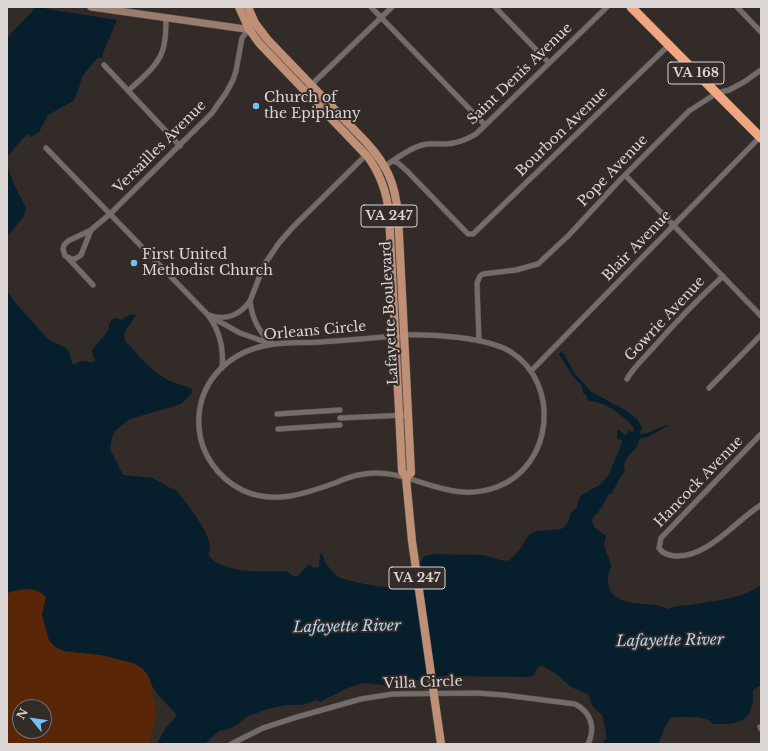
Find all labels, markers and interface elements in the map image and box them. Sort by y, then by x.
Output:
street label: Saint Denis Avenue [464,20,576,128]
road number: VA 168 [668,62,724,84]
street label: Bourbon Avenue [513,84,611,180]
place label: Church of the Epiphany [264,90,361,122]
street label: Versailles Avenue [110,97,210,197]
marker: Church of the Epiphany [251,101,261,111]
street label: Pope Avenue [575,132,651,210]
road number: VA 247 [361,205,417,227]
street label: Blair Avenue [599,207,675,285]
street label: Lafayette Boulevard [378,241,402,385]
place label: First United Methodist Church [142,247,273,280]
marker: First United Methodist Church [129,258,139,268]
street label: Gowrie Avenue [621,273,709,365]
street label: Orleans Circle [263,318,367,344]
street label: Hancock Avenue [651,433,747,531]
road number: VA 247 [389,567,445,589]
water label: Lafayette River [293,617,401,637]
water label: Lafayette River [616,631,724,651]
street label: Villa Circle [383,673,463,693]
north arrow [12,699,52,739]
text: N [14,706,31,722]

